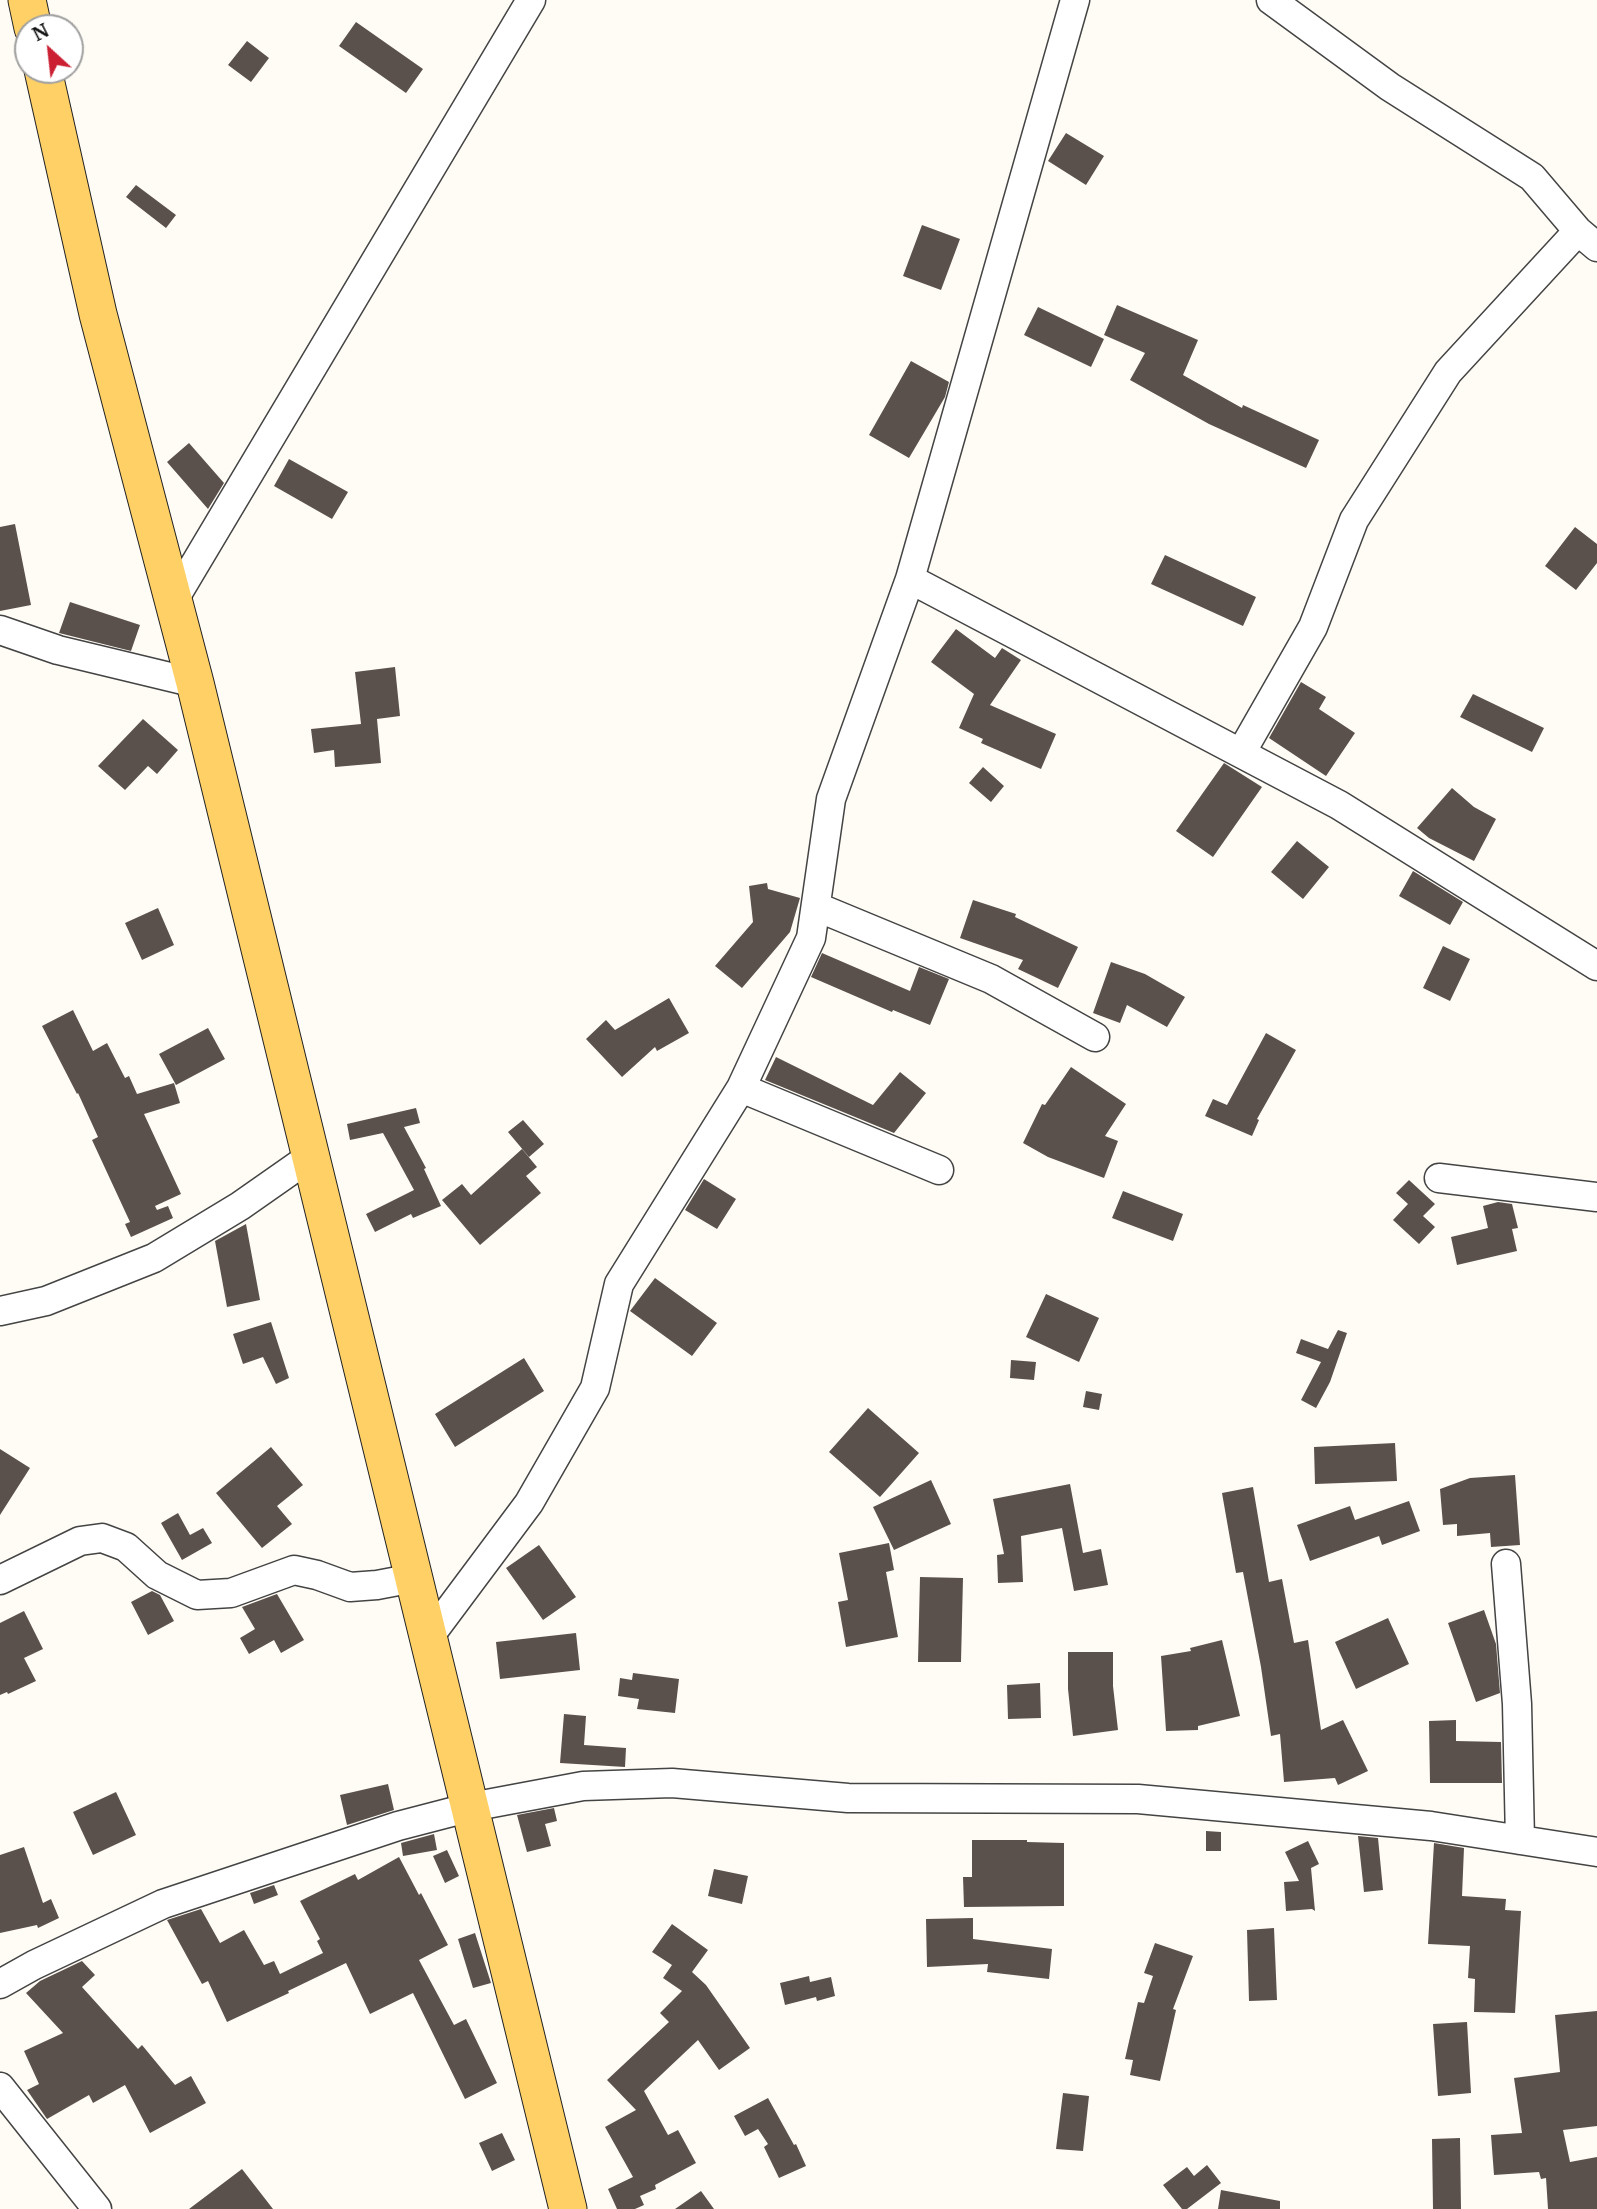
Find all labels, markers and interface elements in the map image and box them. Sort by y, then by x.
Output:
north arrow [14,14,84,84]
text: N [28,18,53,46]

